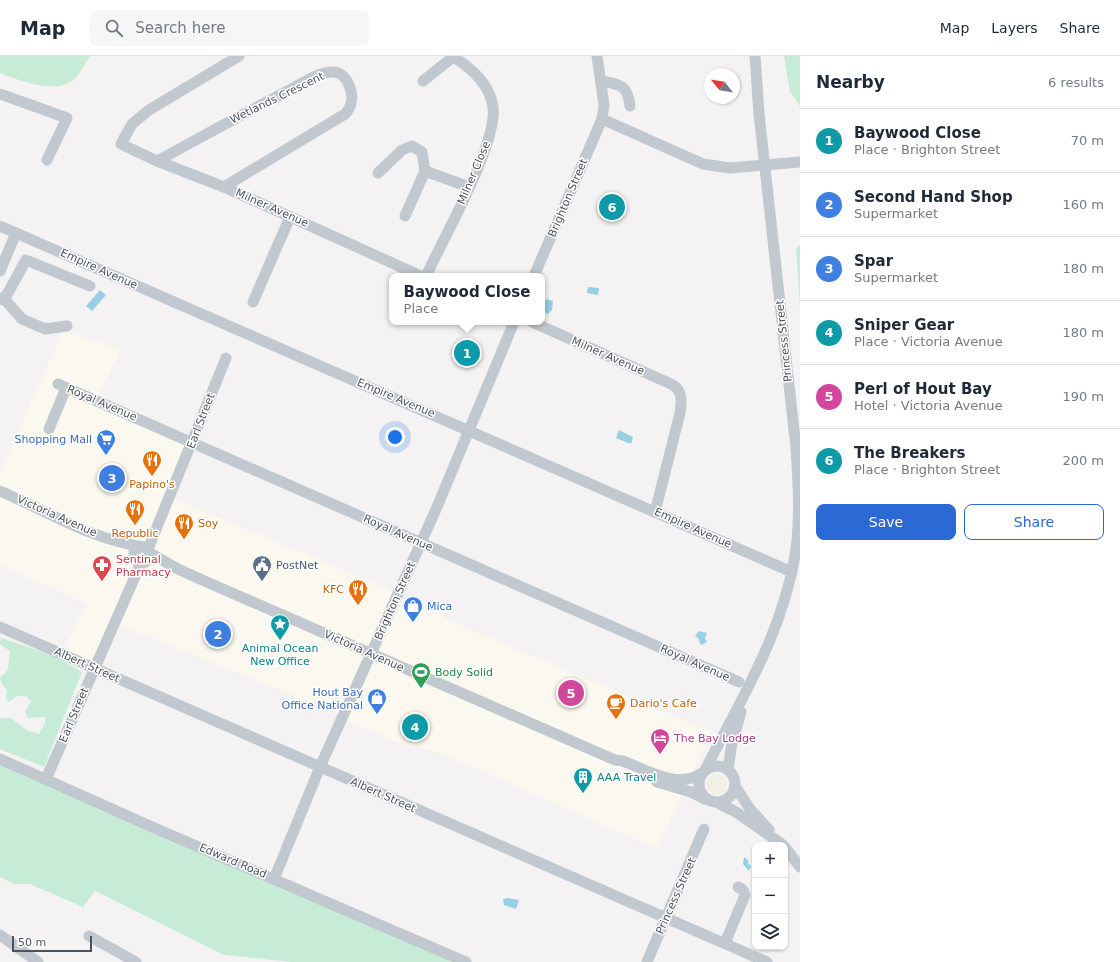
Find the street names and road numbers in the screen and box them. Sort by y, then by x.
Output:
street label: Wetlands Crescent [228,69,327,126]
street label: Milner Close [455,139,493,207]
street label: Brighton Street [546,156,591,239]
street label: Milner Avenue [234,186,311,230]
street label: Empire Avenue [58,246,140,292]
street label: Princess Street [773,299,795,383]
street label: Milner Avenue [570,334,647,378]
street label: Empire Avenue [355,376,437,420]
street label: Royal Avenue [65,382,139,424]
street label: Earl Street [185,391,218,450]
street label: Victoria Avenue [15,493,99,540]
street label: Empire Avenue [652,505,734,551]
street label: Royal Avenue [361,512,435,554]
street label: Brighton Street [372,559,418,642]
street label: Victoria Avenue [322,628,406,675]
street label: Royal Avenue [658,642,732,684]
street label: Albert Street [52,645,122,685]
street label: Earl Street [57,685,92,744]
street label: Albert Street [348,775,418,815]
street label: Edward Road [197,841,269,881]
street label: Princess Street [653,855,699,936]

